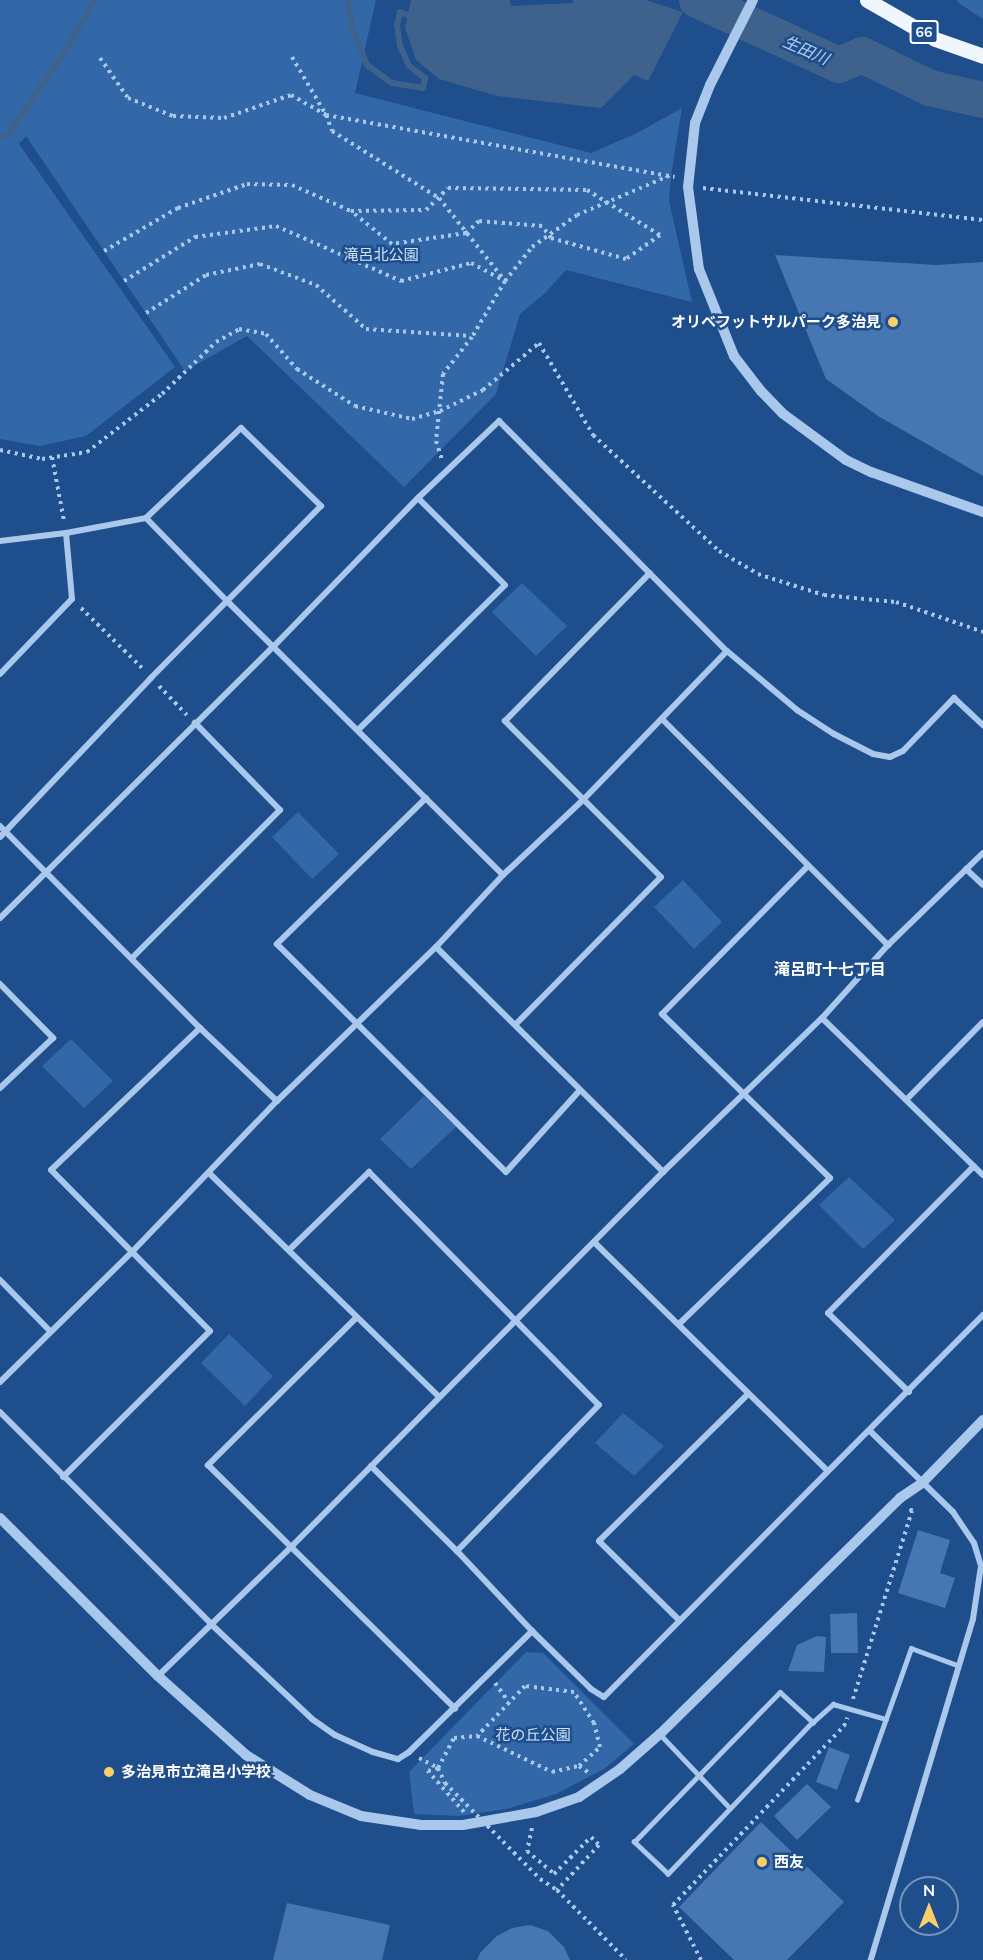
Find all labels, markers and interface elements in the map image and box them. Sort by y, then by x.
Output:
road number: 66 [909,21,939,43]
water label: 生田川 [780,31,832,69]
park label: 滝呂北公園 [344,246,418,264]
place label: オリベフットサルパーク多治見 [671,313,881,331]
marker: オリベフットサルパーク多治見 [886,315,900,329]
district label: 滝呂町十七丁目 [774,959,886,979]
park label: 花の丘公園 [496,1726,570,1744]
place label: 多治見市立滝呂小学校 [121,1763,271,1781]
marker: 多治見市立滝呂小学校 [102,1765,116,1779]
place label: 西友 [774,1853,804,1871]
marker: 西友 [755,1855,769,1869]
north arrow [899,1876,959,1936]
text: N [923,1880,935,1900]

